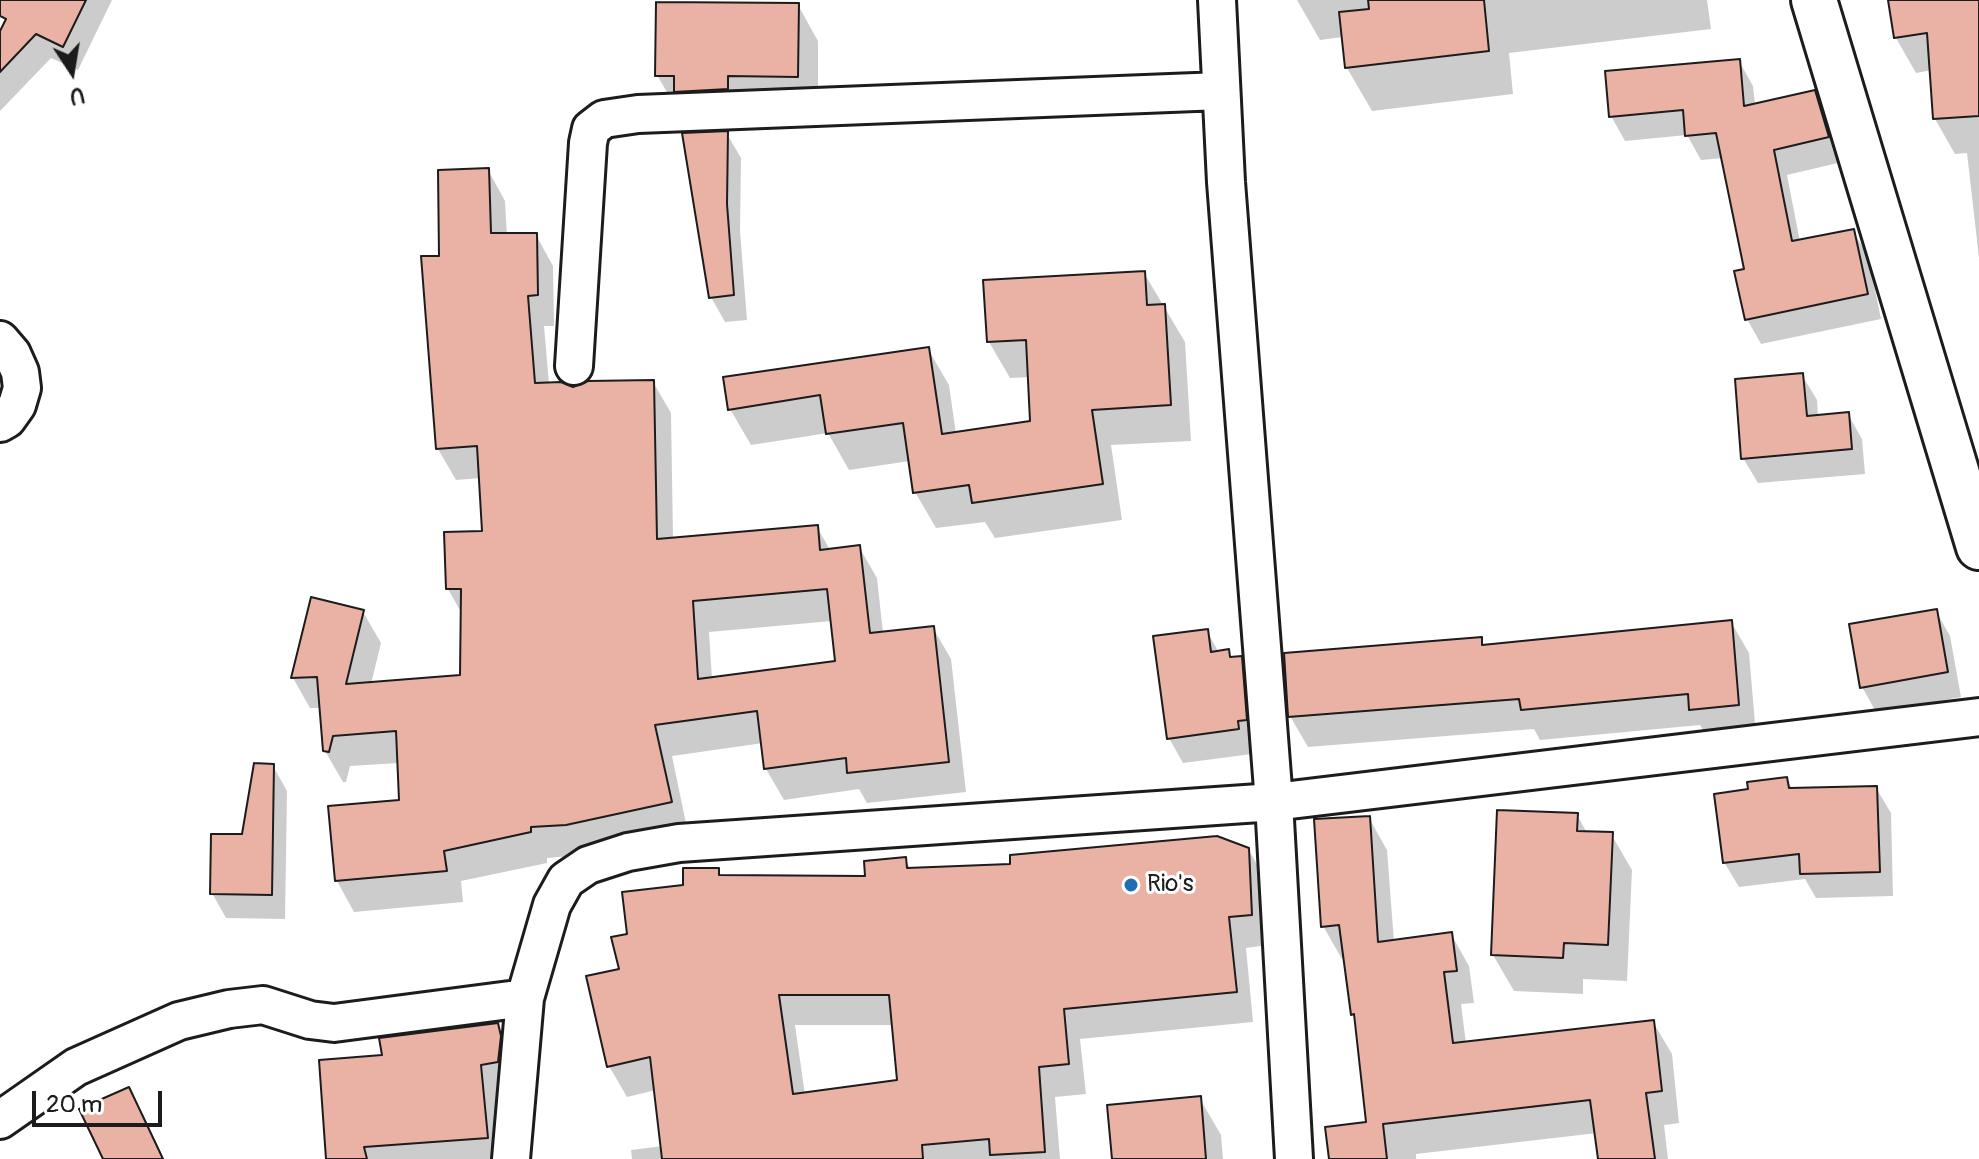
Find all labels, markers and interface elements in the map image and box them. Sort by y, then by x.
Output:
north arrow [32,32,112,112]
text: U [67,80,87,111]
place label: Rio's [1147,871,1194,899]
marker: Rio's [1122,876,1140,894]
scale bar [36,1075,166,1125]
text: 20 m [46,1090,102,1119]

